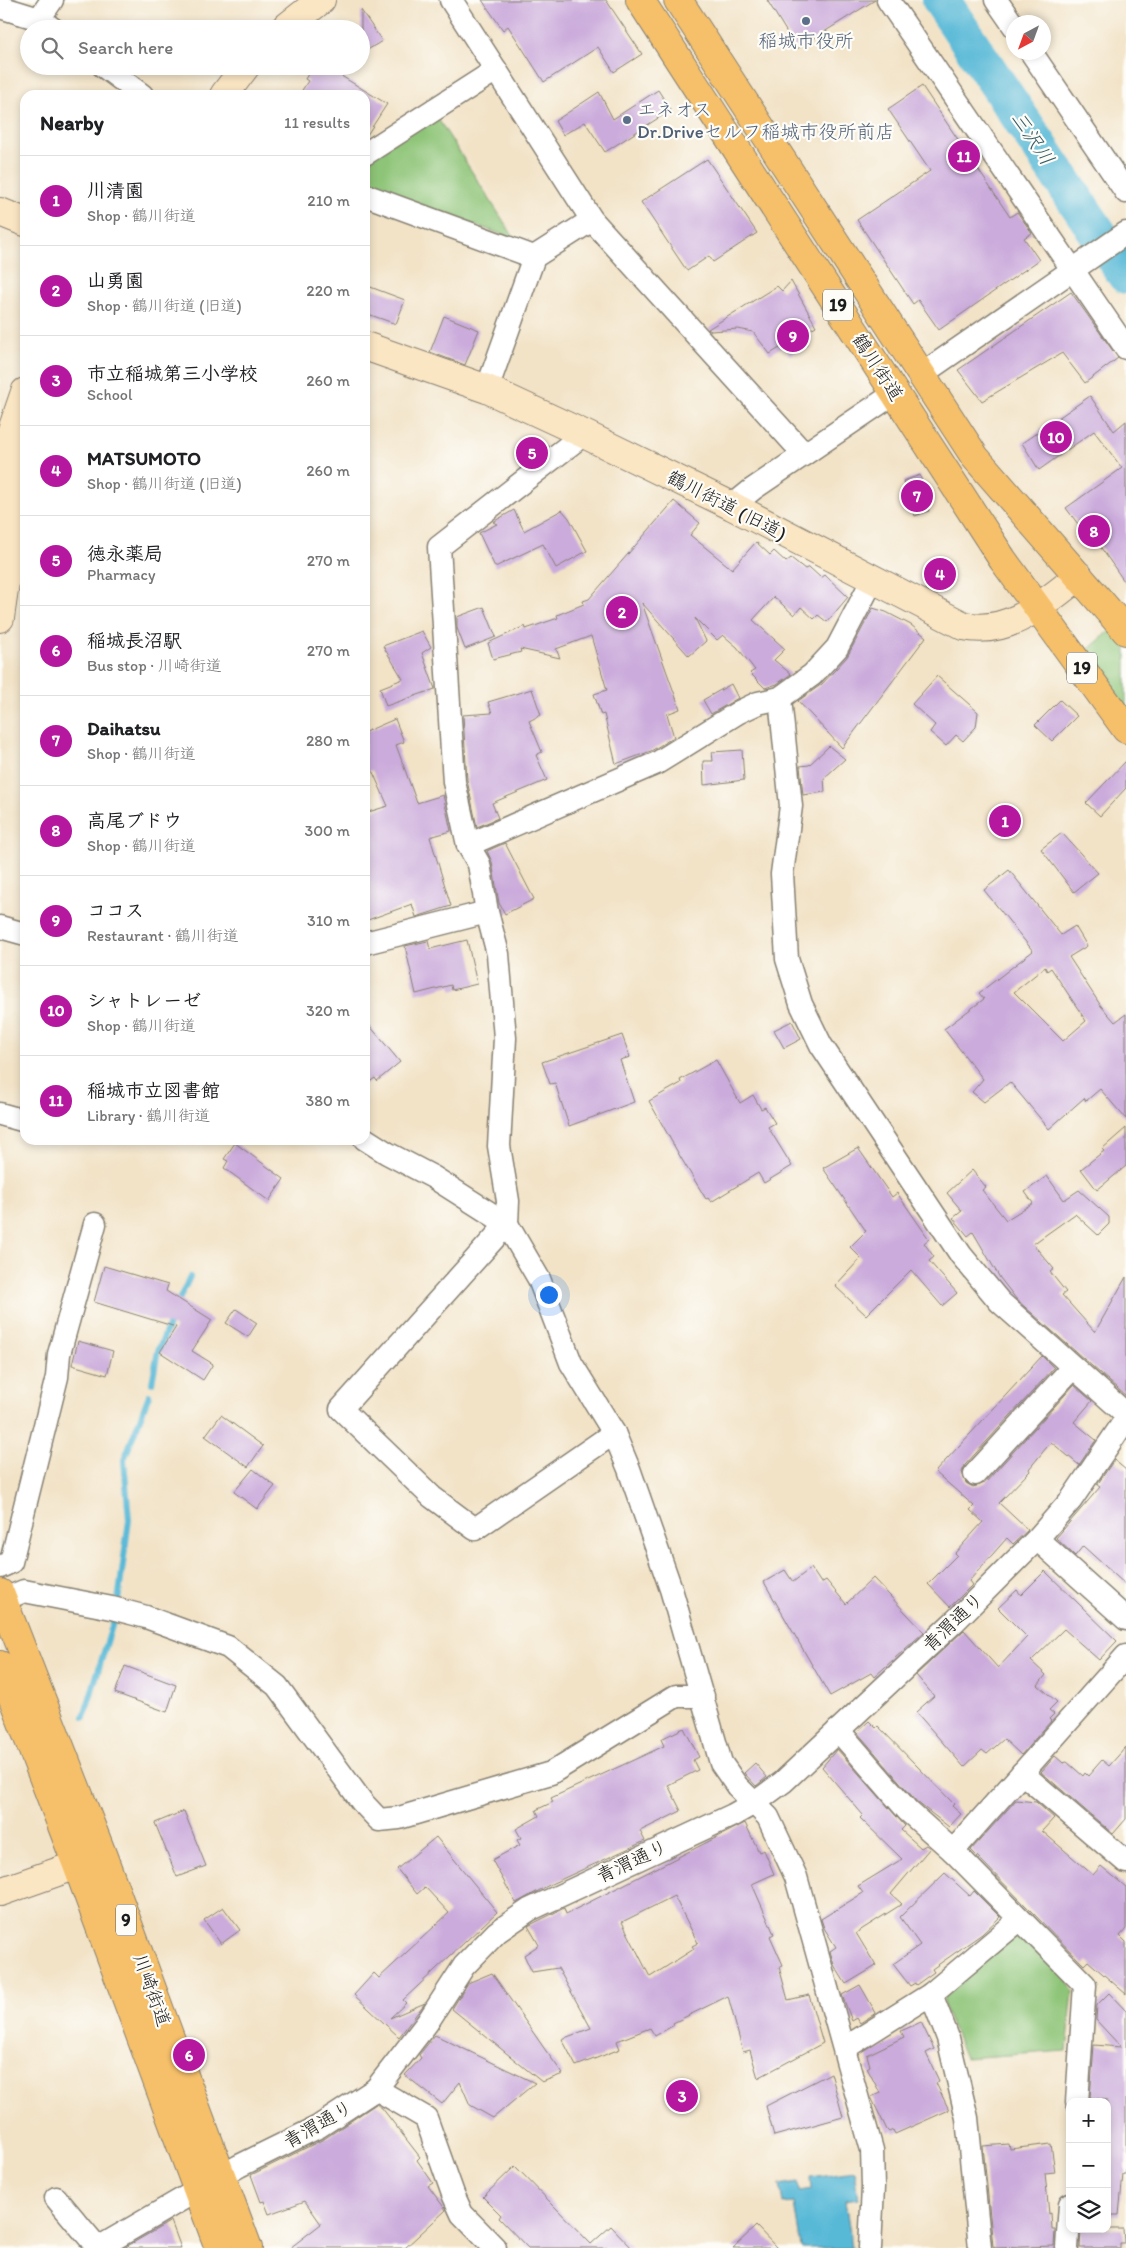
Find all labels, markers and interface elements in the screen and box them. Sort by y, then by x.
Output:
marker: 稲城市役所 [800,15,812,27]
north arrow [1006,15,1051,60]
search box [20,20,370,75]
place label: 稲城市役所 [758,29,854,52]
icon: search [38,34,66,62]
text: Search here [78,36,173,59]
place label: エネオス Dr.Driveセルフ稲城市役所前店 [637,98,894,143]
water label: 三沢川 [1006,106,1060,170]
text: Nearby [40,110,104,135]
text: 11 results [284,113,350,132]
marker: エネオス Dr.Driveセルフ稲城市役所前店 [621,114,633,126]
pin: 11 [948,137,980,175]
text: 川清園 [87,179,144,202]
text: 1 [52,191,60,210]
text: 210 m [307,191,350,210]
text: Shop · 鶴川街道 [87,206,196,225]
text: 山勇園 [87,269,144,292]
text: 2 [52,281,60,300]
text: 220 m [306,281,350,300]
road number: 19 [823,290,853,320]
text: Shop · 鶴川街道 (旧道) [87,296,242,315]
pin: 9 [777,317,809,355]
street label: 鶴川街道 [848,329,908,405]
text: 市立稲城第三小学校 [87,362,258,385]
text: 3 [52,371,60,390]
text: 260 m [306,371,350,390]
text: School [87,385,133,404]
pin: 10 [1040,418,1072,456]
pin: 5 [516,434,548,472]
text: MATSUMOTO [87,447,201,470]
text: 4 [51,461,61,480]
text: 260 m [306,461,350,480]
street label: 鶴川街道 (旧道) [664,465,790,545]
text: Shop · 鶴川街道 (旧道) [87,474,242,493]
pin: 7 [901,477,933,515]
pin: 8 [1078,512,1110,550]
text: 徳永薬局 [87,542,163,565]
text: 5 [52,551,60,570]
text: 270 m [307,551,350,570]
pin: 4 [924,555,956,593]
text: Pharmacy [87,565,155,584]
pin: 2 [606,593,638,631]
text: 稲城長沼駅 [87,629,182,652]
text: 6 [52,641,60,660]
text: 270 m [307,641,350,660]
road number: 19 [1067,652,1097,684]
text: Bus stop · 川崎街道 [87,656,222,675]
text: Daihatsu [87,717,161,740]
text: 7 [52,731,60,750]
text: 280 m [306,731,350,750]
text: Shop · 鶴川街道 [87,744,196,763]
pin: 1 [989,802,1021,840]
text: 高尾ブドウ [87,809,182,832]
text: 8 [52,821,60,840]
text: 300 m [305,821,350,840]
text: Shop · 鶴川街道 [87,836,196,855]
text: ココス [87,899,144,922]
text: 9 [52,911,60,930]
text: 310 m [307,911,350,930]
text: Restaurant · 鶴川街道 [87,926,239,945]
text: シャトレーゼ [87,989,201,1012]
text: 10 [47,1001,65,1020]
text: 320 m [306,1001,350,1020]
text: Shop · 鶴川街道 [87,1016,196,1035]
text: 稲城市立図書館 [87,1079,220,1102]
text: 11 [49,1091,63,1110]
text: 380 m [306,1091,350,1110]
text: Library · 鶴川街道 [87,1106,210,1125]
your location [536,1282,562,1308]
street label: 青渭通り [918,1587,988,1657]
street label: 青渭通り [593,1835,671,1887]
road number: 9 [116,1904,136,1936]
street label: 川崎街道 [128,1950,176,2030]
pin: 6 [173,2036,205,2074]
pin: 3 [666,2077,698,2115]
street label: 青渭通り [279,2095,357,2153]
map controls [1066,2098,1111,2233]
button: + [1066,2098,1111,2143]
button: − [1066,2143,1111,2188]
button: layers [1066,2188,1111,2233]

